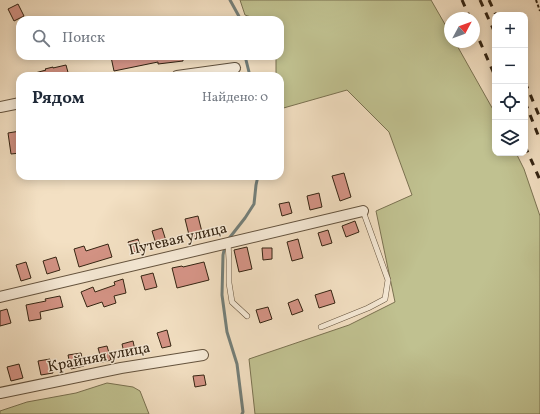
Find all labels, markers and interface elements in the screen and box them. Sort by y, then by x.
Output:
north arrow [444,12,480,48]
map controls [492,12,528,156]
button: + [492,12,528,48]
search box [16,16,284,60]
icon: search [30,27,52,49]
text: Поиск [62,28,105,49]
button: − [492,48,528,84]
button: locate [492,84,528,120]
text: Рядом [32,87,85,110]
text: Найдено: 0 [202,89,268,107]
button: layers [492,120,528,156]
street label: Путевая улица [127,218,229,262]
street label: Крайняя улица [46,338,152,378]

